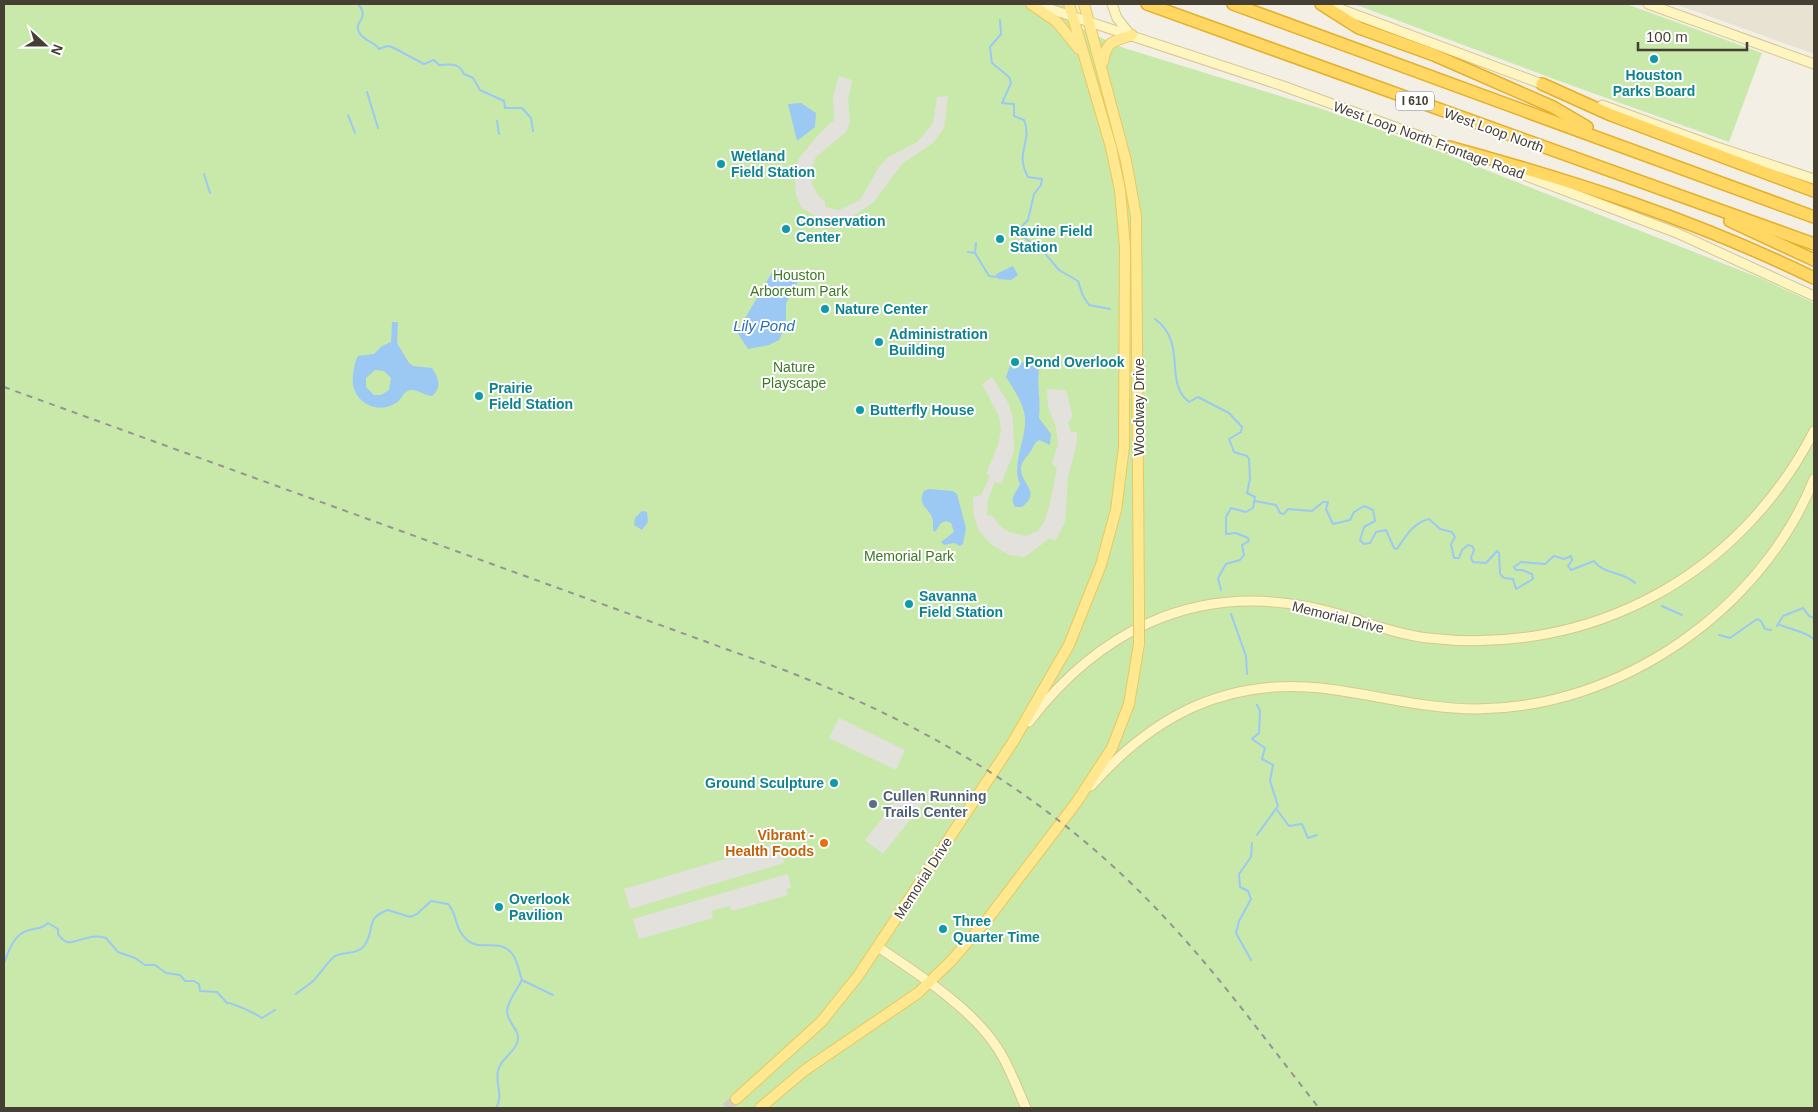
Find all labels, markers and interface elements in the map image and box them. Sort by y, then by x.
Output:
north arrow [20,20,70,70]
scale bar [1638,20,1747,52]
text: 100 m [1646,28,1688,45]
text: N [48,42,66,57]
marker: Houston Parks Board [1648,53,1660,65]
place label: Houston Parks Board [1613,67,1695,99]
road number: I 610 [1396,92,1434,110]
street label: West Loop North Frontage Road [1331,98,1527,182]
street label: West Loop North [1442,105,1546,155]
place label: Wetland Field Station [731,148,815,180]
marker: Wetland Field Station [715,158,727,170]
place label: Conservation Center [796,213,885,245]
marker: Conservation Center [780,223,792,235]
place label: Ravine Field Station [1010,223,1092,255]
marker: Ravine Field Station [994,233,1006,245]
park label: Houston Arboretum Park [750,267,849,299]
place label: Nature Center [835,301,928,317]
marker: Nature Center [819,303,831,315]
water label: Lily Pond [733,317,796,334]
place label: Administration Building [889,326,988,358]
marker: Administration Building [873,336,885,348]
place label: Pond Overlook [1025,354,1125,370]
marker: Pond Overlook [1009,356,1021,368]
street label: Woodway Drive [1131,358,1147,456]
park label: Nature Playscape [762,359,827,391]
place label: Prairie Field Station [489,380,573,412]
marker: Prairie Field Station [473,390,485,402]
place label: Butterfly House [870,402,974,418]
marker: Butterfly House [854,404,866,416]
park label: Memorial Park [864,548,955,564]
place label: Savanna Field Station [919,588,1003,620]
marker: Savanna Field Station [903,598,915,610]
street label: Memorial Drive [1290,598,1386,636]
place label: Ground Sculpture [705,775,824,791]
marker: Ground Sculpture [828,777,840,789]
place label: Cullen Running Trails Center [883,788,986,820]
marker: Cullen Running Trails Center [867,798,879,810]
place label: Vibrant - Health Foods [725,827,814,859]
street label: Memorial Drive [891,834,955,922]
marker: Vibrant - Health Foods [818,837,830,849]
place label: Overlook Pavilion [509,891,570,923]
marker: Overlook Pavilion [493,901,505,913]
place label: Three Quarter Time [953,913,1040,945]
marker: Three Quarter Time [937,923,949,935]

